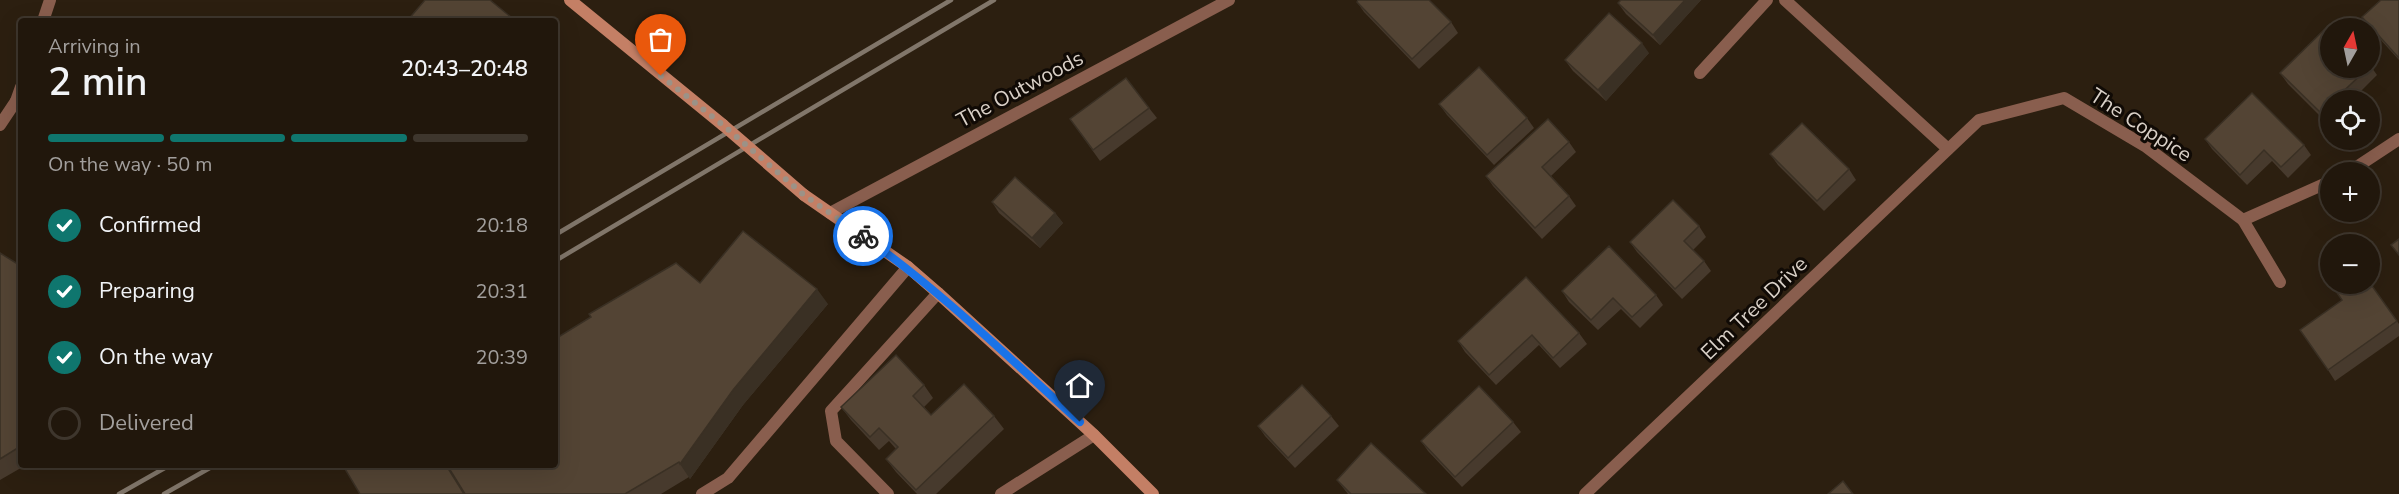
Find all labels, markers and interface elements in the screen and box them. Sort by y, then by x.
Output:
pin [635,14,686,76]
north arrow [2320,18,2380,78]
map controls [2320,18,2380,294]
icon: bag [644,23,677,56]
text: Arriving in [48,33,141,60]
street label: The Outwoods [952,44,1088,134]
text: 20:43–20:48 [401,54,528,84]
text: 2 min [48,56,147,109]
street label: The Coppice [2085,82,2197,168]
button: locate [2320,90,2380,150]
text: On the way · 50 m [48,151,212,178]
button: + [2320,162,2380,222]
courier [833,206,893,266]
icon: check [48,209,81,242]
text: Confirmed [99,210,201,240]
text: 20:18 [475,212,528,239]
icon: bike [847,220,880,253]
button: − [2320,234,2380,294]
street label: Elm Tree Drive [1695,250,1813,366]
icon: check [48,275,81,308]
text: Preparing [99,276,195,306]
text: 20:31 [475,278,528,305]
icon: check [48,341,81,374]
text: On the way [99,342,213,372]
text: 20:39 [475,344,528,371]
pin [1054,360,1105,422]
icon: home [1063,369,1096,402]
text: Delivered [99,408,194,438]

